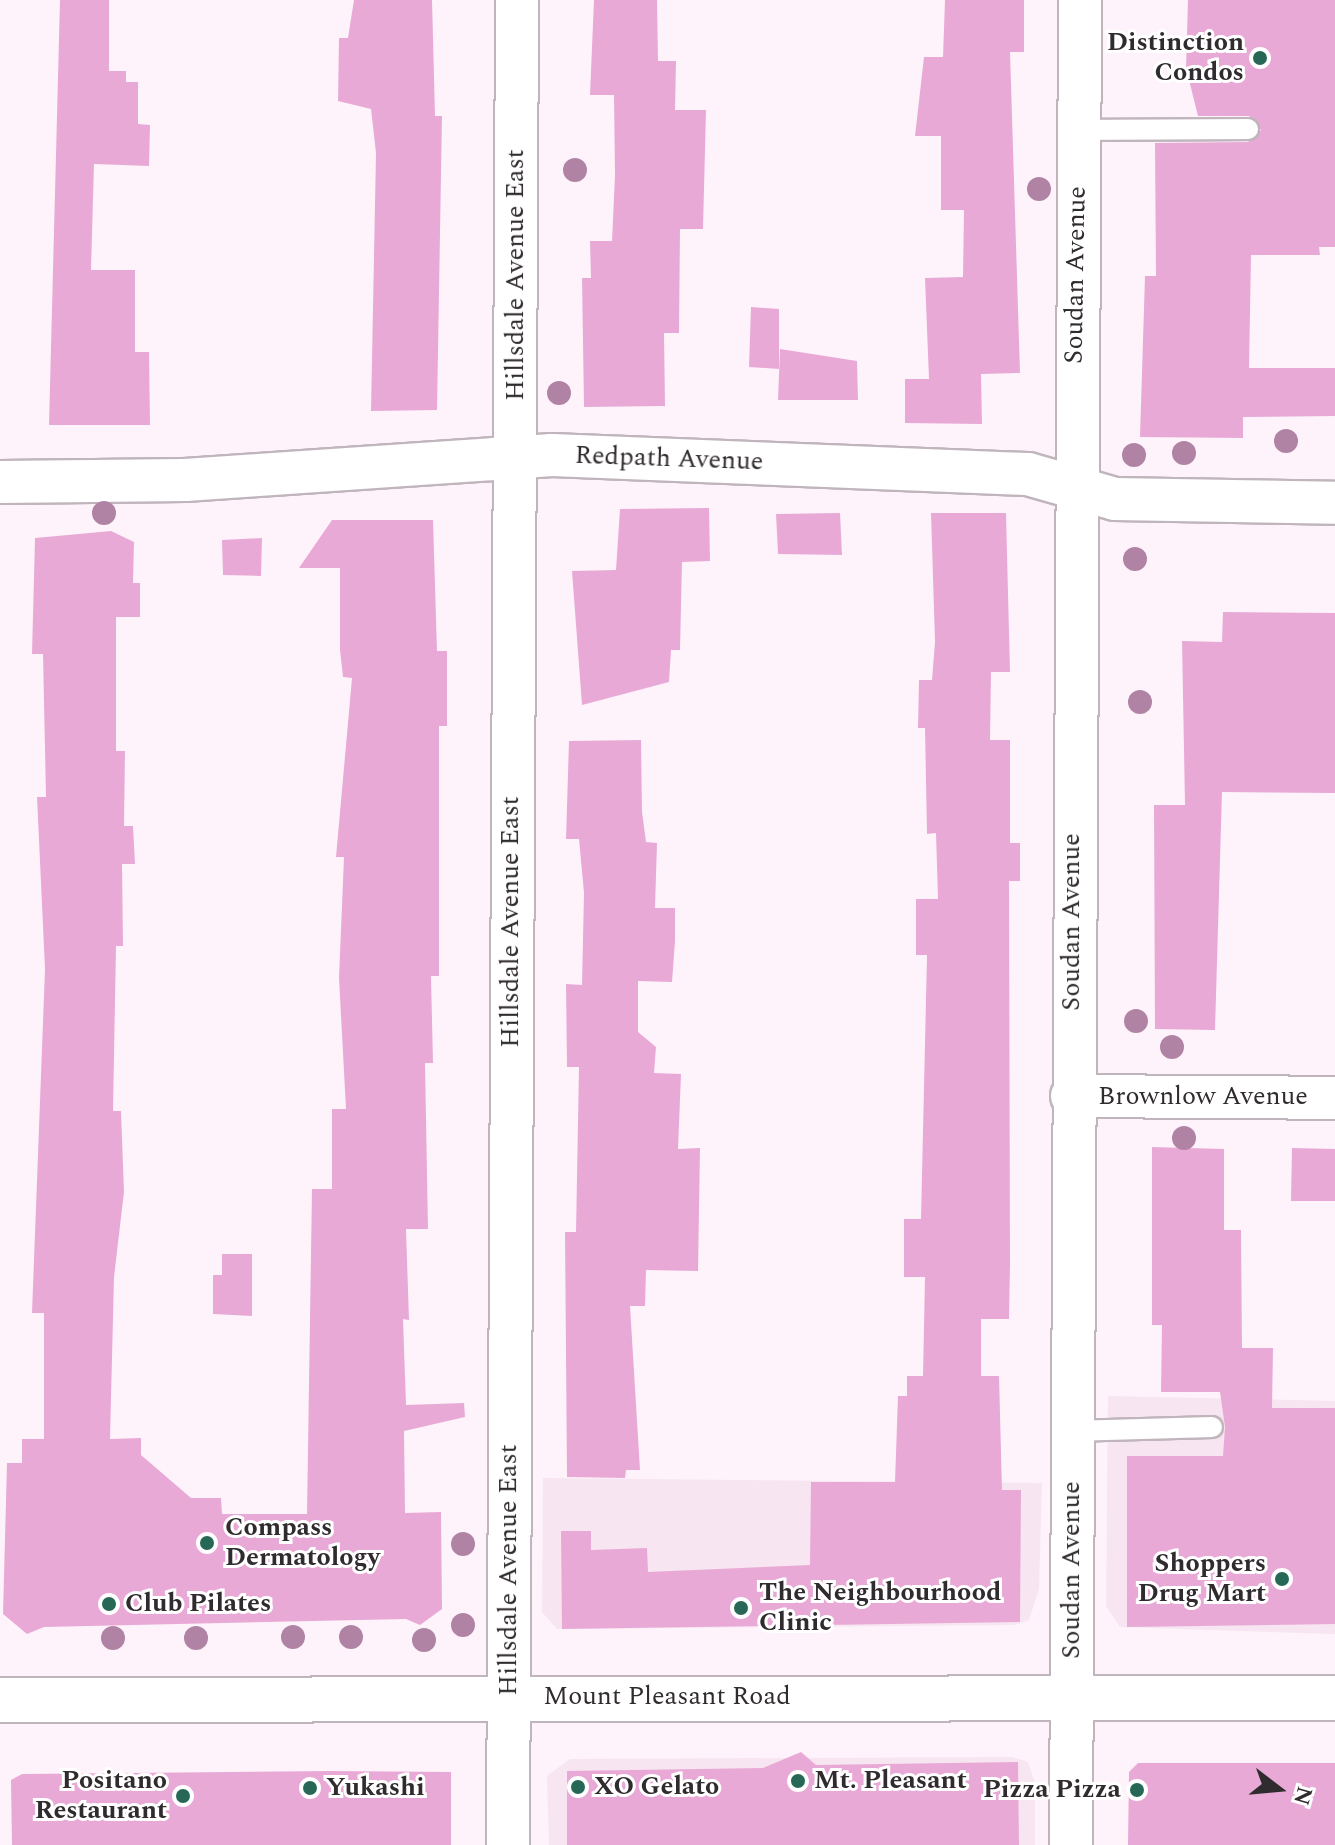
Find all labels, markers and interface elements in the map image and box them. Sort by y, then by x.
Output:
place label: Distinction Condos [1107,27,1244,88]
marker: Distinction Condos [1251,49,1269,67]
street label: Hillsdale Avenue East [500,149,532,401]
street label: Soudan Avenue [1059,186,1093,364]
street label: Redpath Avenue [574,440,764,478]
street label: Hillsdale Avenue East [495,796,527,1048]
street label: Soudan Avenue [1056,833,1088,1011]
street label: Brownlow Avenue [1098,1081,1308,1113]
street label: Hillsdale Avenue East [493,1444,525,1696]
street label: Soudan Avenue [1056,1481,1088,1659]
place label: Compass Dermatology [225,1512,380,1574]
marker: Compass Dermatology [196,1532,218,1554]
place label: Shoppers Drug Mart [1138,1548,1266,1610]
marker: Shoppers Drug Mart [1273,1570,1291,1588]
place label: The Neighbourhood Clinic [759,1577,1001,1638]
place label: Club Pilates [125,1588,271,1620]
marker: Club Pilates [100,1595,118,1613]
marker: The Neighbourhood Clinic [730,1597,752,1619]
street label: Mount Pleasant Road [543,1681,791,1713]
north arrow [1239,1749,1319,1829]
place label: Positano Restaurant [35,1765,167,1826]
place label: Mt. Pleasant [814,1765,967,1797]
place label: XO Gelato [594,1771,719,1803]
place label: Yukashi [326,1772,425,1804]
marker: Mt. Pleasant [789,1772,807,1790]
place label: Pizza Pizza [983,1774,1121,1806]
marker: XO Gelato [569,1778,587,1796]
marker: Yukashi [301,1779,319,1797]
marker: Pizza Pizza [1128,1781,1146,1799]
text: N [1284,1783,1321,1809]
marker: Positano Restaurant [174,1787,192,1805]

